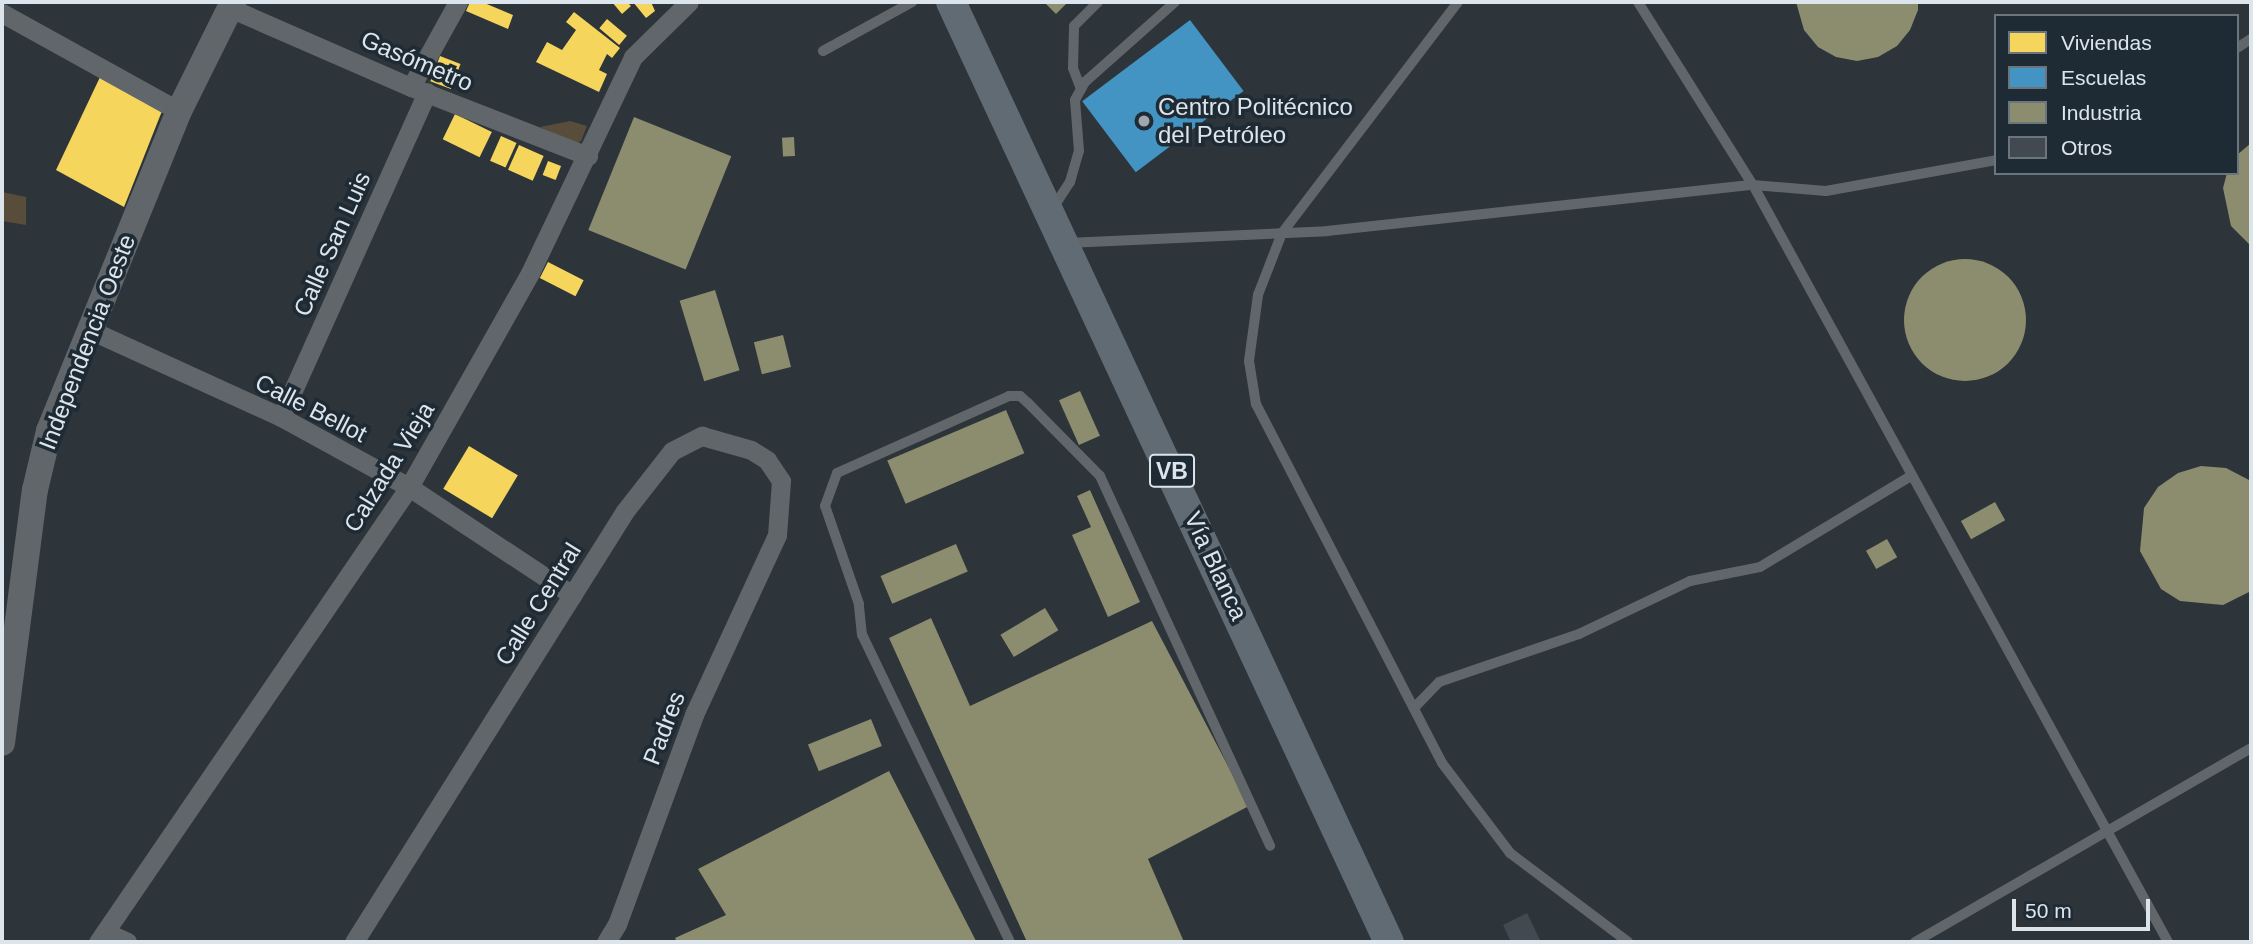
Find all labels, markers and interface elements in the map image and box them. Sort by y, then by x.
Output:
legend [1994,14,2239,175]
street label: Gasómetro [357,25,477,97]
text: Viviendas [2061,31,2152,54]
text: Escuelas [2061,66,2146,89]
place label: Centro Politécnico del Petróleo [1158,93,1353,149]
text: Industria [2061,101,2142,124]
marker: Centro Politécnico del Petróleo [1136,113,1152,129]
text: Otros [2061,136,2112,159]
street label: Calle San Luis [287,167,377,321]
street label: Independencia Oeste [33,230,141,454]
street label: Calle Bellot [250,368,372,448]
street label: Calzada Vieja [338,397,440,537]
road number: VB [1148,452,1196,491]
street label: Vía Blanca [1178,507,1254,625]
street label: Calle Central [489,538,587,670]
street label: Padres [637,687,691,769]
scale bar [2015,884,2153,928]
text: 50 m [2025,899,2072,922]

